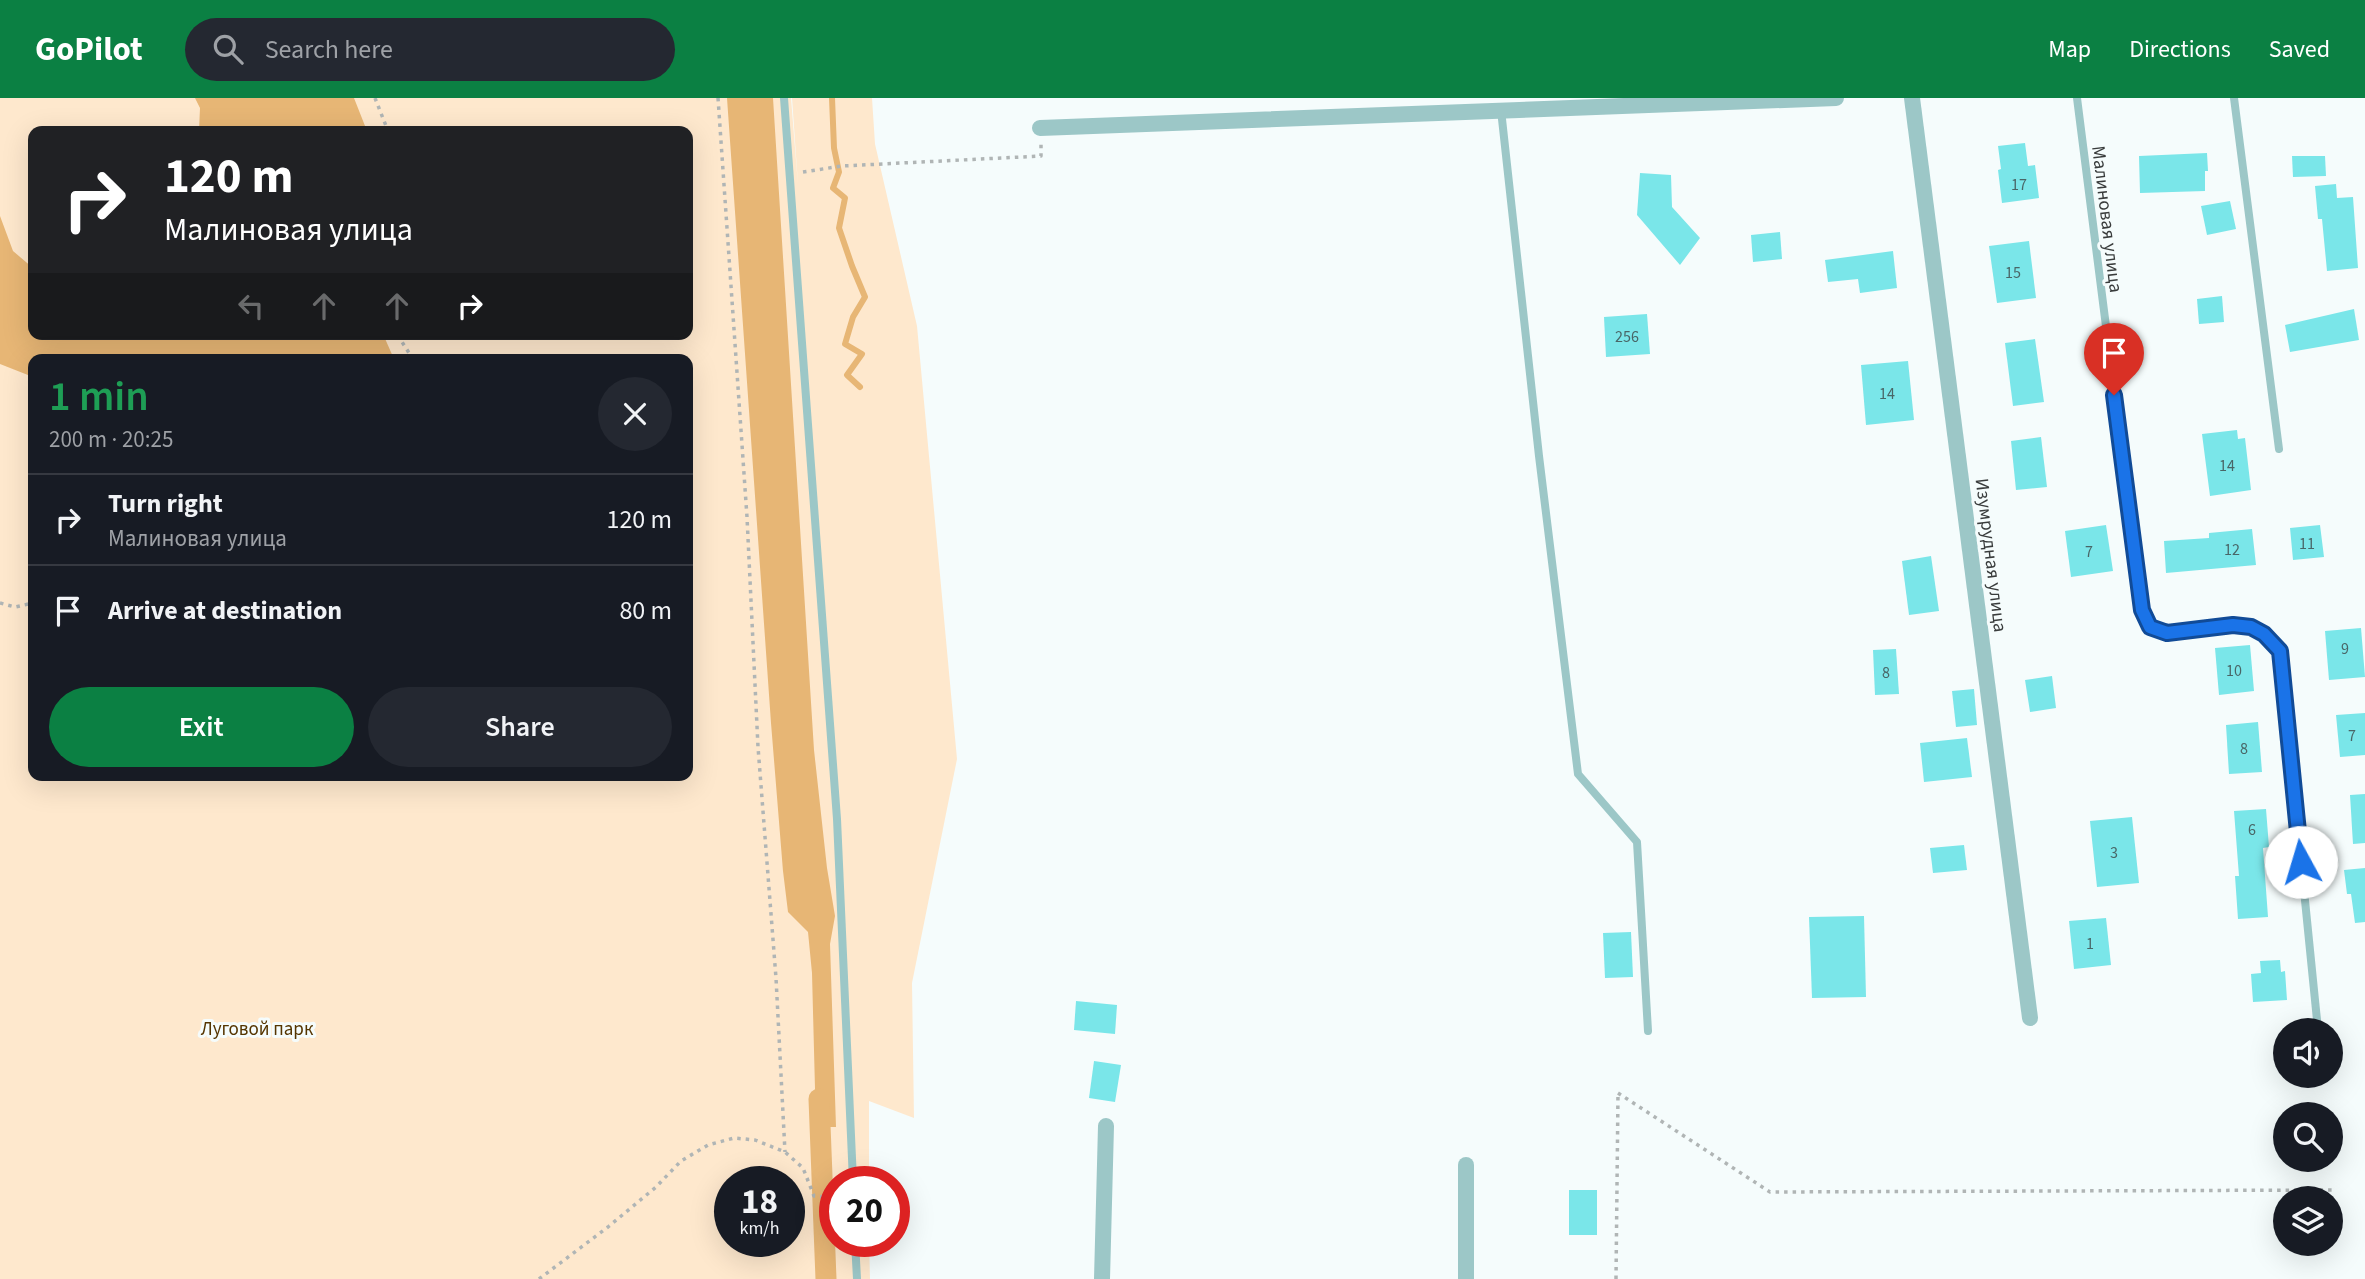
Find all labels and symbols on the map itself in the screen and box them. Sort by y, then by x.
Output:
street label: Малиновая улица [2084,144,2129,294]
house number: 17 [2011,174,2027,196]
house number: 15 [2005,262,2021,284]
pin [2084,323,2144,395]
house number: 256 [1615,326,1639,348]
house number: 14 [1879,383,1895,405]
house number: 14 [2219,455,2235,477]
street label: Изумрудная улица [1968,477,2013,634]
house number: 11 [2299,533,2315,555]
house number: 12 [2224,539,2240,561]
house number: 7 [2085,541,2093,563]
house number: 9 [2341,638,2349,660]
house number: 10 [2226,660,2242,682]
house number: 8 [1882,662,1890,684]
house number: 7 [2348,725,2356,747]
house number: 8 [2240,738,2248,760]
house number: 6 [2248,819,2256,841]
position arrow [2264,825,2338,899]
house number: 3 [2110,842,2118,864]
house number: 1 [2086,933,2094,955]
park label: Луговой парк [201,1016,314,1043]
speed limit sign: 20 [819,1166,910,1257]

